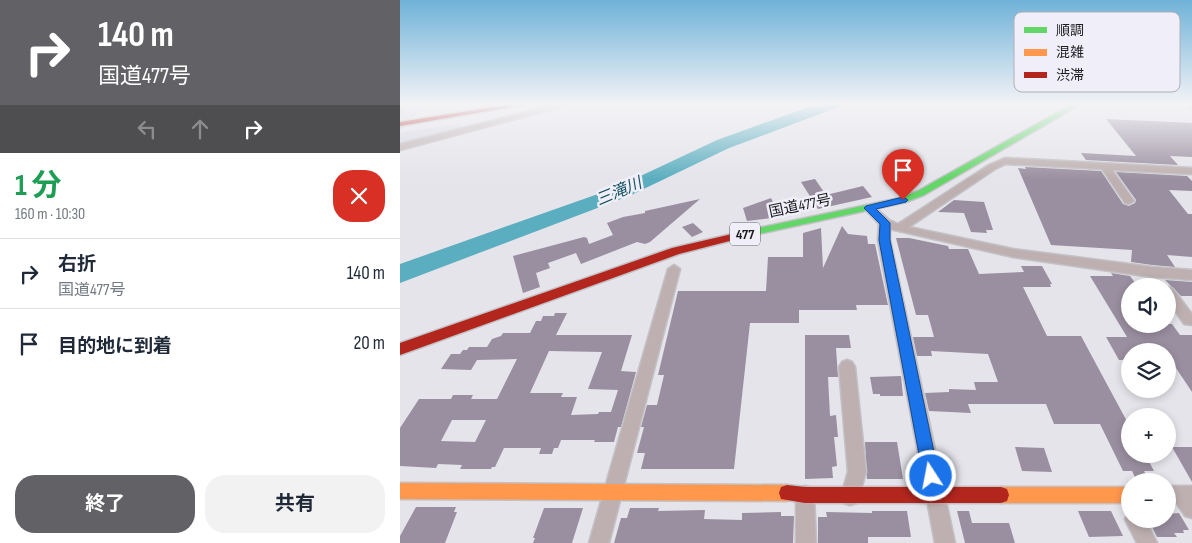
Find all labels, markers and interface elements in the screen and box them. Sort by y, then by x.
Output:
legend [1014,12,1180,92]
text: 140 m [98,14,174,57]
icon: right [15,20,80,85]
text: 順調 [1056,22,1084,39]
text: 混雑 [1056,44,1084,61]
text: 国道477号 [98,63,191,90]
text: 渋滞 [1056,67,1084,84]
icon: left [133,115,161,143]
icon: ahead [186,115,214,143]
icon: right [239,115,267,143]
pin [882,149,924,200]
icon: arrive [889,156,917,184]
text: 1 分 [15,168,61,204]
button: close [333,170,385,222]
water label: 三滝川 [593,173,647,210]
street label: 国道477号 [767,190,833,222]
text: 160 m · 10:30 [15,205,85,224]
road number: 477 [730,222,760,245]
text: 右折 [58,253,96,276]
icon: right [15,260,43,288]
text: 140 m [347,262,385,285]
map controls [1121,278,1176,528]
button: sound [1121,278,1176,333]
text: 国道477号 [58,281,125,300]
icon: arrive [15,330,43,358]
text: 20 m [353,332,385,355]
text: 目的地に到着 [58,335,172,358]
button: layers [1121,343,1176,398]
button: + [1121,408,1176,463]
position arrow [904,449,956,501]
button: − [1121,473,1176,528]
button: 終了 [15,475,195,533]
button: 共有 [205,475,385,533]

